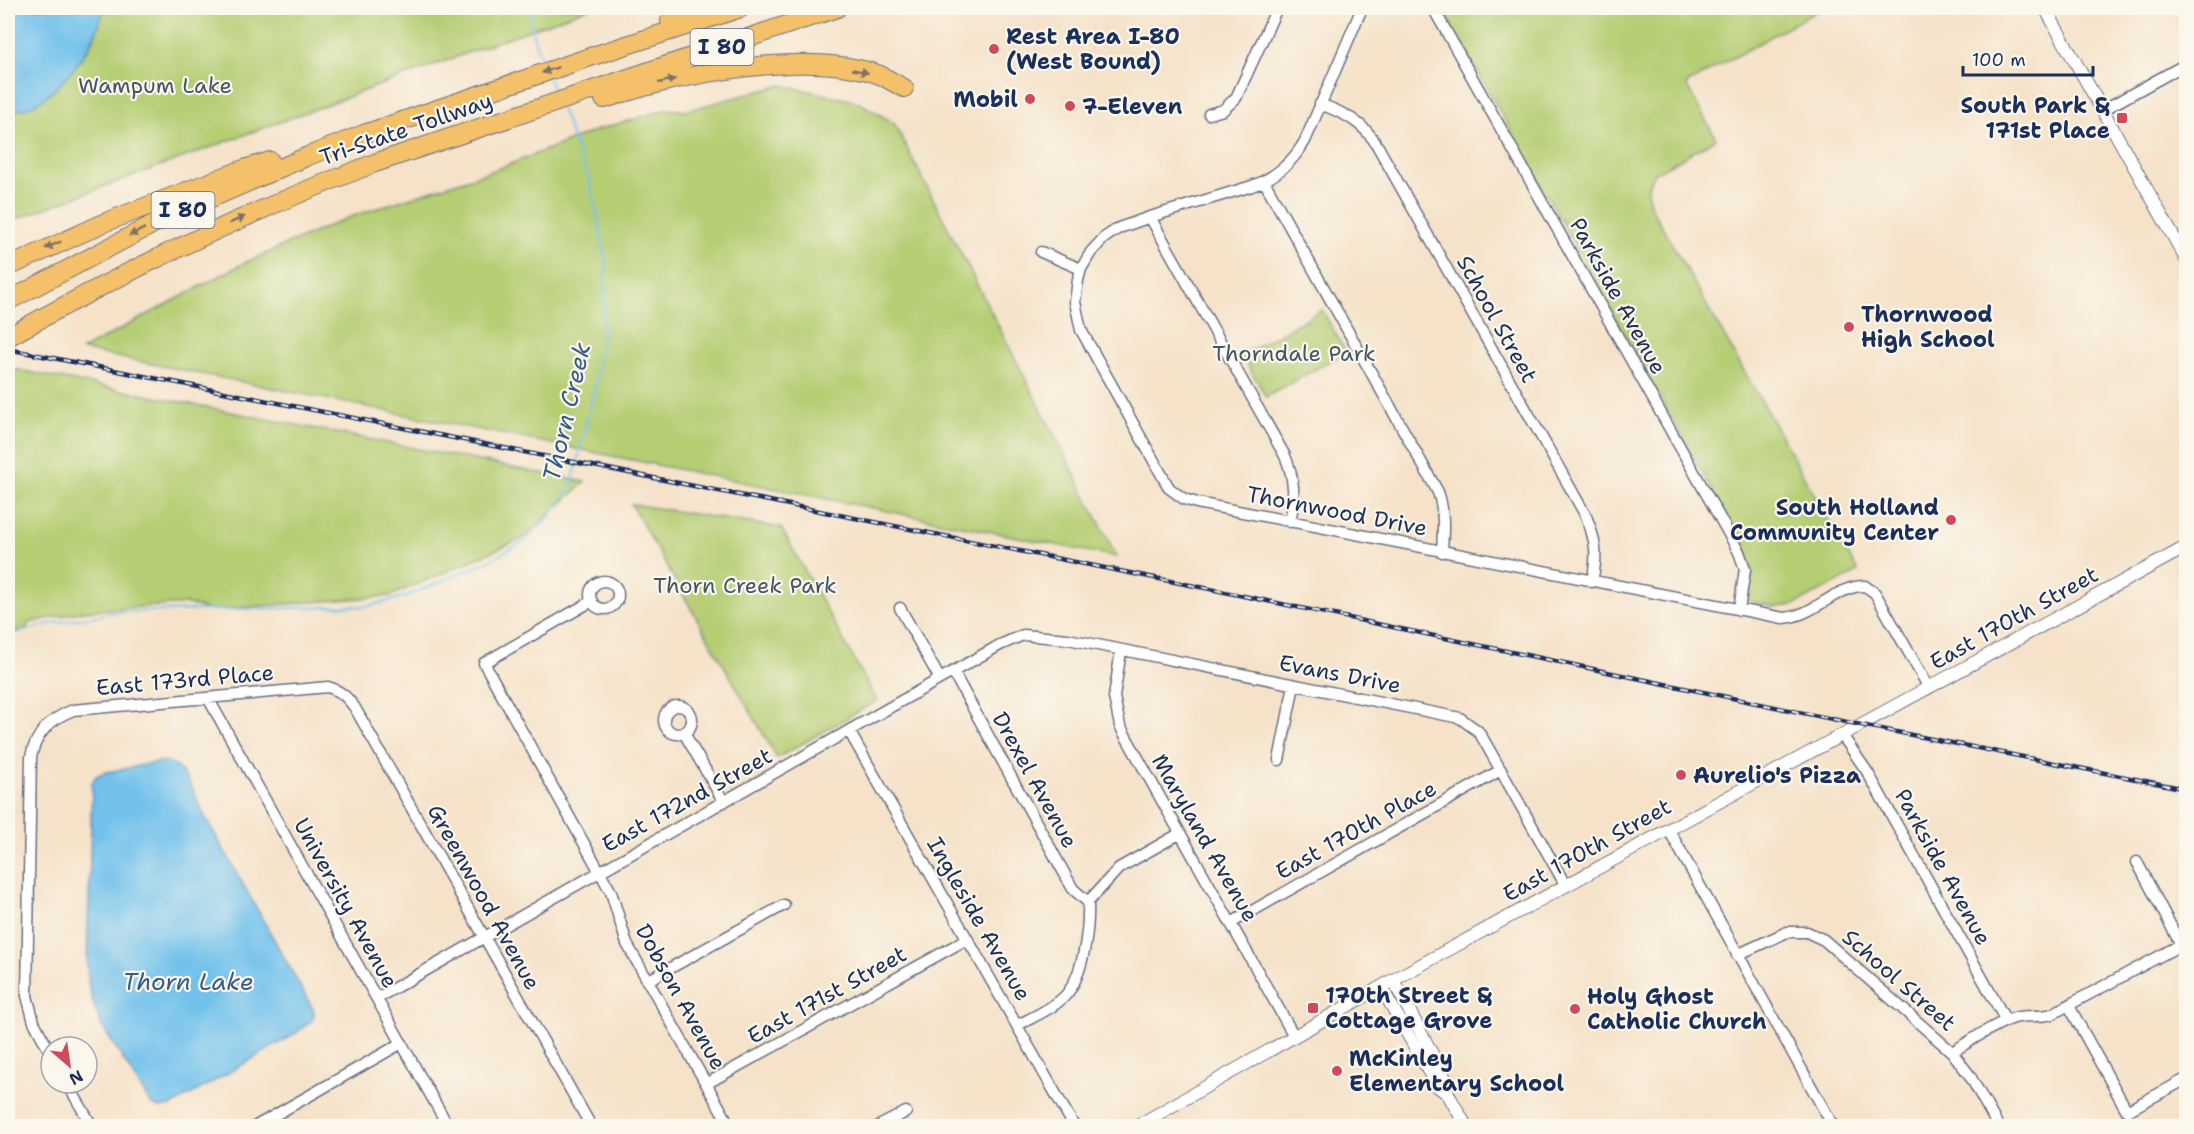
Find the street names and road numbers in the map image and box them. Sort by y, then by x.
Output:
road number: I 80 [690,29,754,65]
street label: Tri-State Tollway [316,86,496,172]
road number: I 80 [152,192,214,228]
street label: Parkside Avenue [1563,213,1673,379]
street label: School Street [1450,250,1544,388]
street label: Thornwood Drive [1244,479,1430,543]
street label: East 170th Street [1925,560,2103,676]
street label: Evans Drive [1277,648,1403,700]
street label: East 173rd Place [95,658,275,702]
street label: Drexel Avenue [986,707,1084,853]
street label: East 172nd Street [597,741,777,859]
street label: Maryland Avenue [1145,749,1265,927]
street label: East 170th Place [1270,774,1442,886]
street label: Parkside Avenue [1888,784,1998,950]
street label: East 170th Street [1498,792,1676,908]
street label: Greenwood Avenue [421,799,547,995]
street label: University Avenue [287,813,405,993]
street label: Ingleside Avenue [920,832,1038,1006]
street label: Dobson Avenue [629,919,733,1075]
street label: School Street [1836,923,1962,1037]
street label: East 171st Street [742,939,912,1051]

